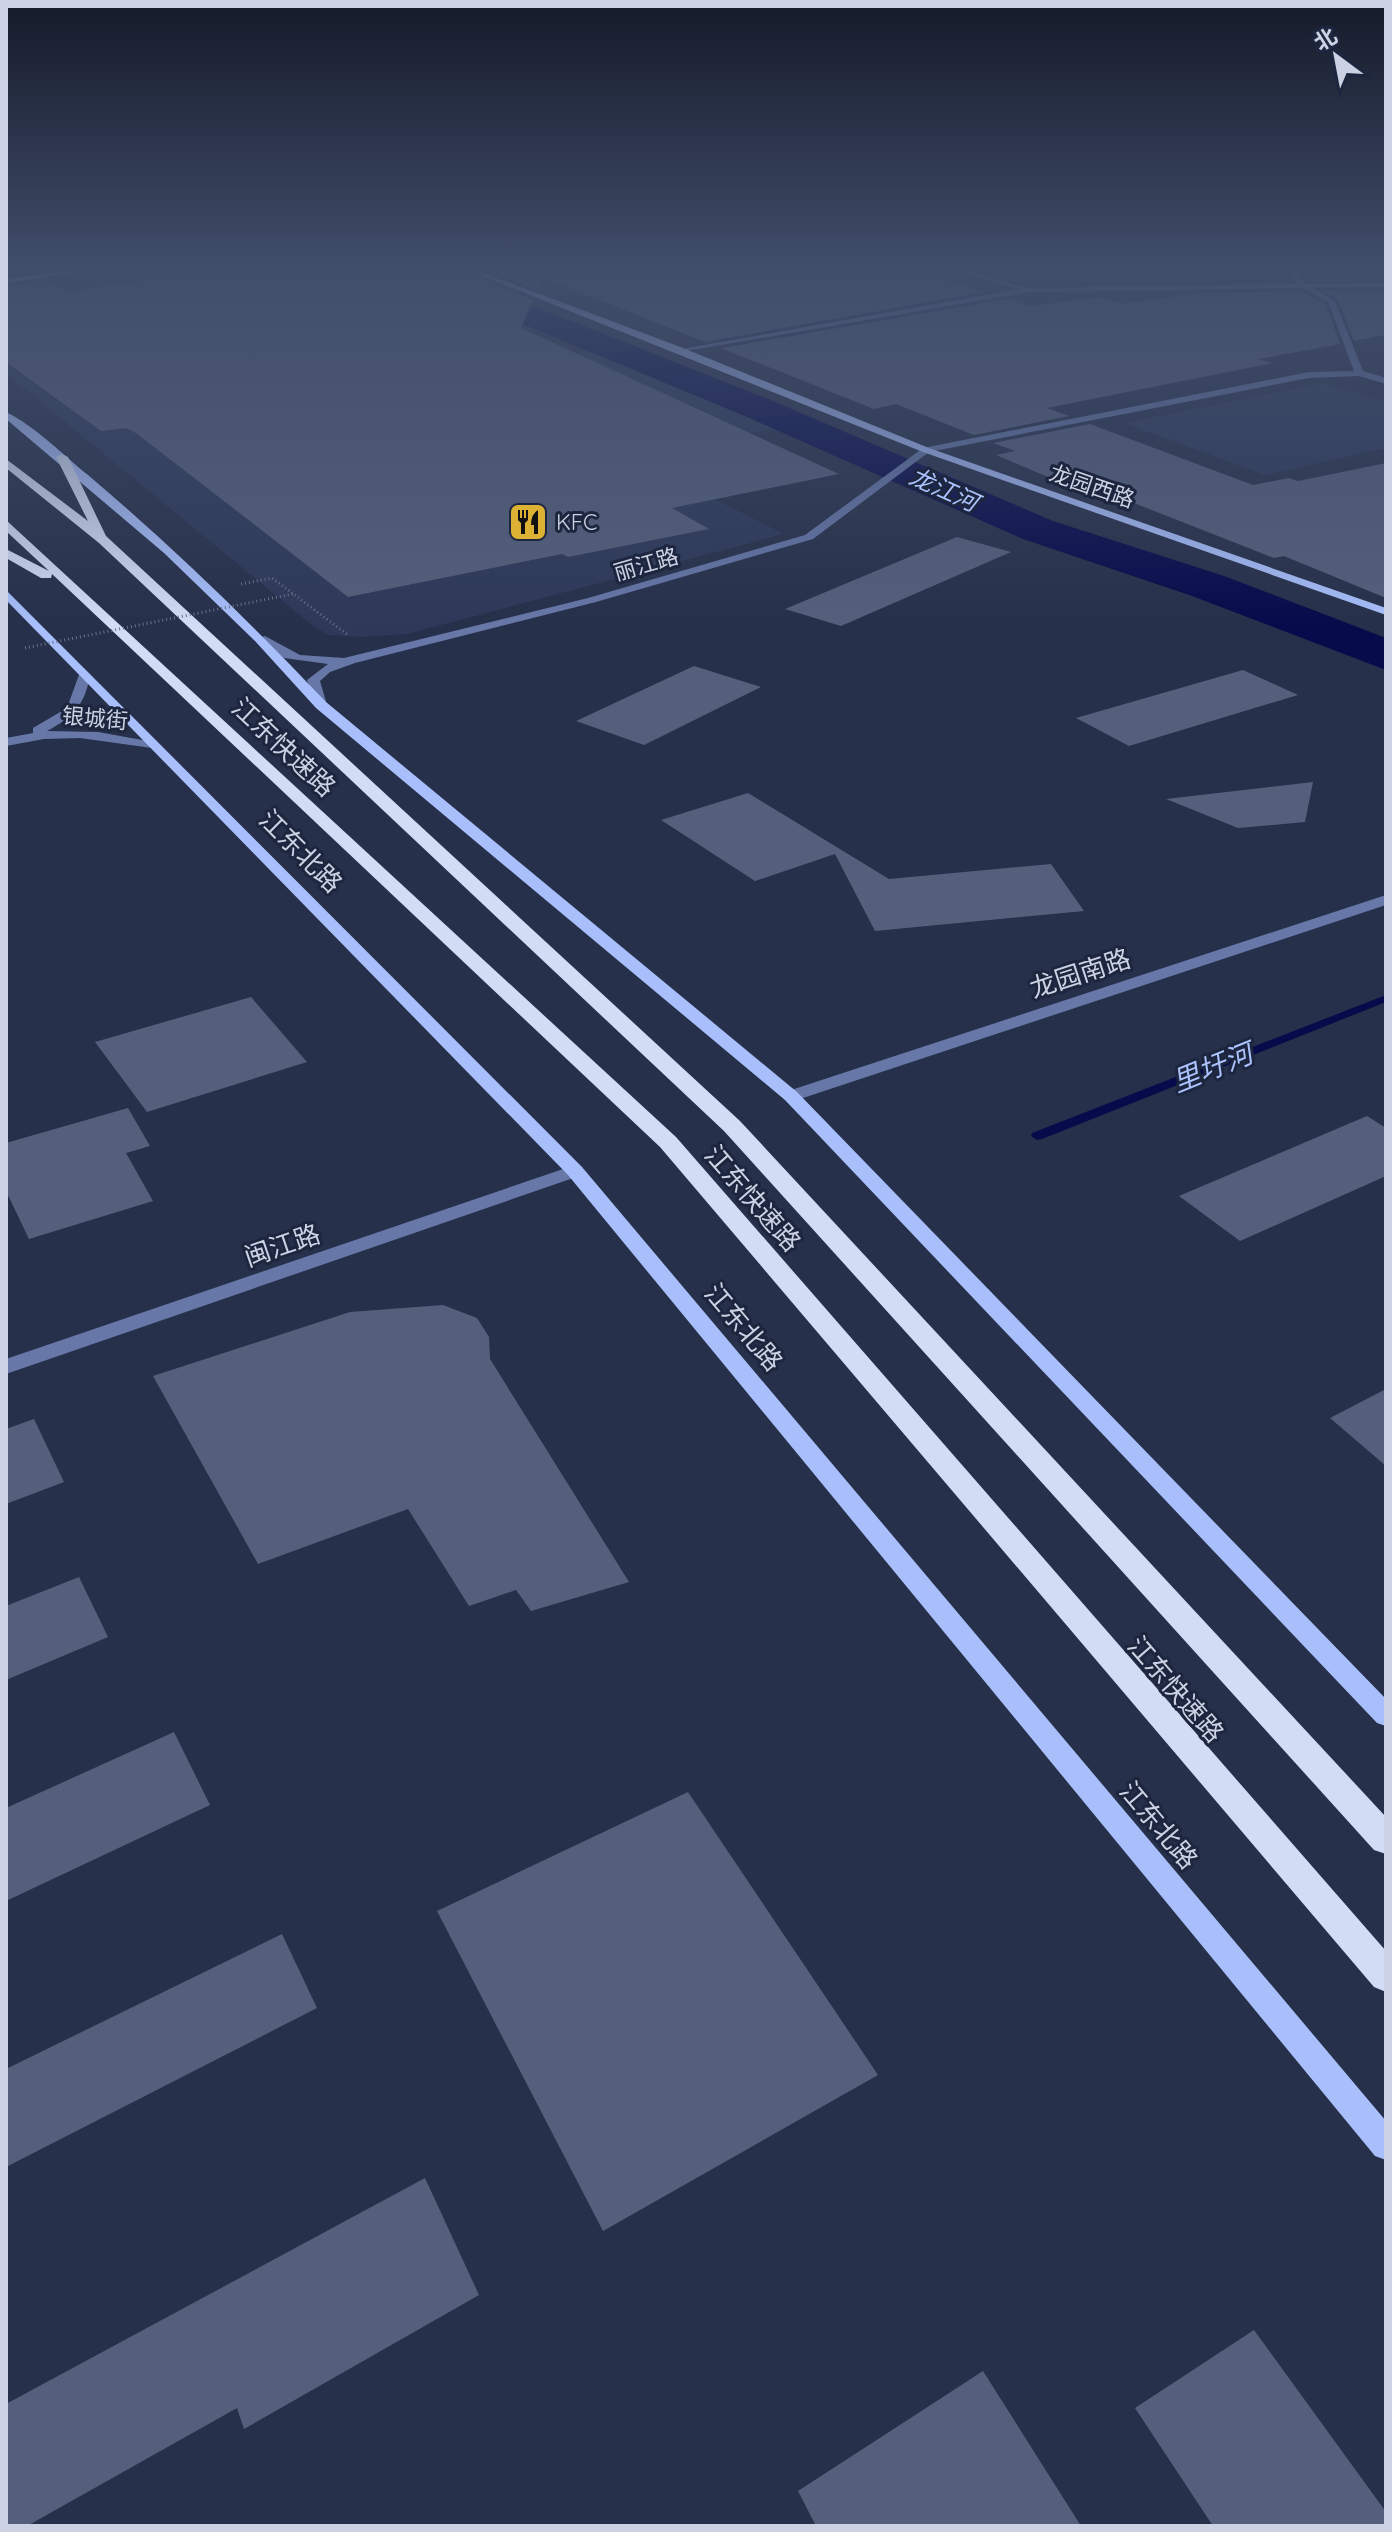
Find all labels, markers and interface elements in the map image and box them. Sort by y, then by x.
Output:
north arrow [1296,16,1376,96]
text: 北 [1309,21,1342,57]
street label: 龙园西路 [1046,458,1138,514]
water label: 龙江河 [905,461,987,519]
restaurant icon: KFC [507,501,549,543]
place label: KFC [556,508,597,536]
street label: 丽江路 [610,541,682,587]
street label: 江东快速路 [225,691,343,803]
street label: 银城街 [61,701,129,735]
street label: 江东北路 [253,803,349,899]
street label: 龙园南路 [1025,941,1135,1005]
water label: 里圩河 [1166,1033,1262,1099]
street label: 江东快速路 [698,1138,808,1258]
street label: 闽江路 [240,1217,324,1273]
street label: 江东北路 [698,1277,790,1377]
street label: 江东快速路 [1121,1629,1231,1749]
street label: 江东北路 [1113,1775,1205,1875]

